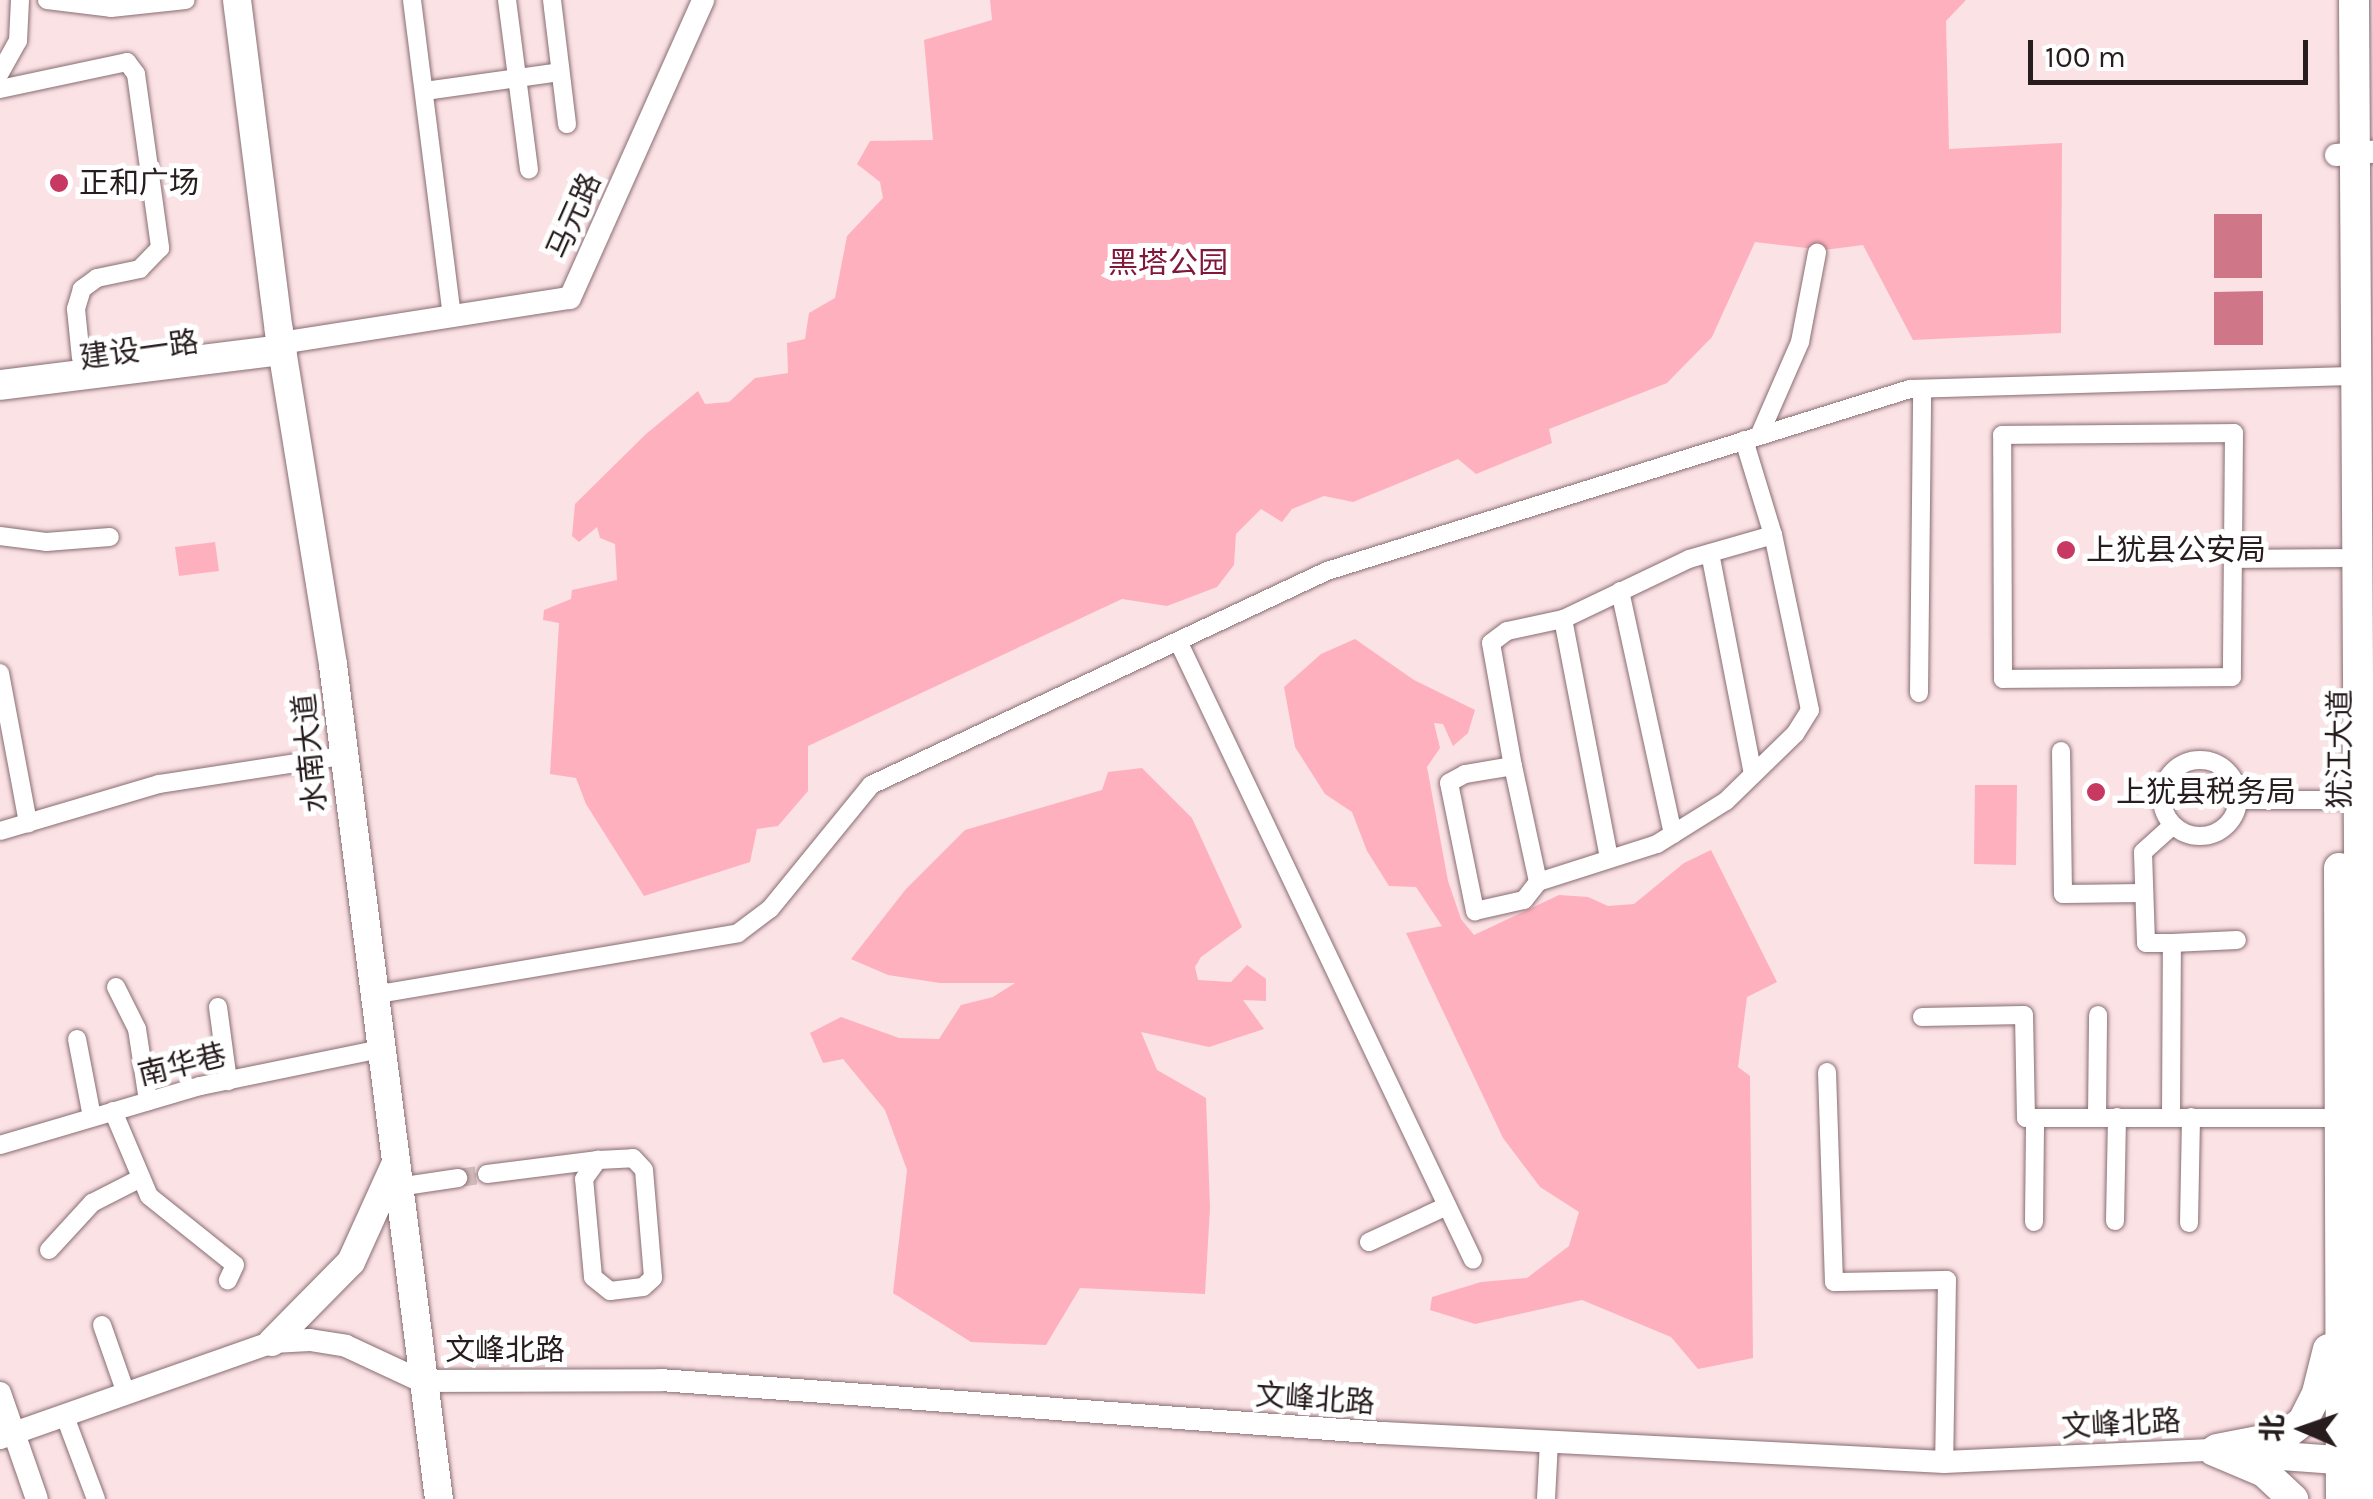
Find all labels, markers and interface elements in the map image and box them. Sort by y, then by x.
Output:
scale bar [2033,20,2313,82]
text: 100 m [2045,39,2126,75]
place label: 正和广场 [79,165,199,201]
street label: 马元路 [539,168,609,264]
marker: 正和广场 [48,172,70,194]
park label: 黑塔公园 [1108,245,1228,281]
street label: 建设一路 [77,324,201,376]
place label: 上犹县公安局 [2086,532,2266,568]
marker: 上犹县公安局 [2055,539,2077,561]
street label: 犹江大道 [2322,689,2358,809]
street label: 水南大道 [286,691,334,815]
place label: 上犹县税务局 [2116,774,2296,810]
marker: 上犹县税务局 [2085,781,2107,803]
street label: 南华巷 [134,1037,230,1093]
street label: 文峰北路 [445,1332,565,1368]
street label: 文峰北路 [1254,1377,1376,1421]
north arrow [2253,1379,2353,1479]
street label: 文峰北路 [2060,1403,2182,1445]
text: 北 [2256,1413,2289,1443]

